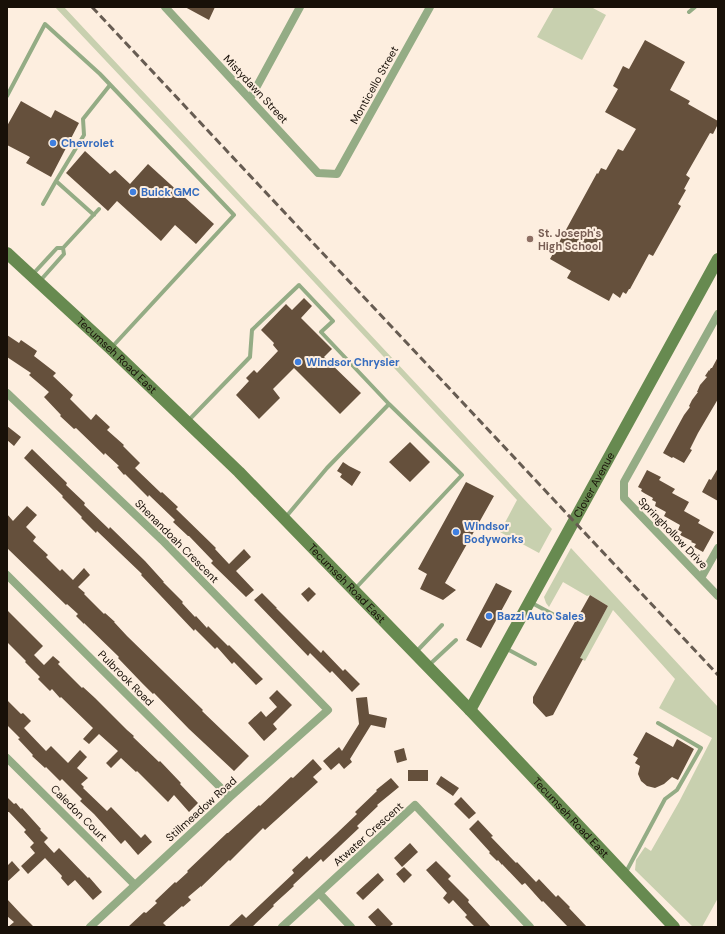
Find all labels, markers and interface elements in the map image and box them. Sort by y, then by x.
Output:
street label: Monticello Street [347,44,401,126]
street label: Mistydawn Street [221,52,291,126]
place label: Chevrolet [61,136,114,150]
marker: Chevrolet [48,138,58,148]
place label: Buick GMC [141,185,200,199]
marker: Buick GMC [128,187,138,197]
place label: St. Joseph's High School [538,226,602,253]
marker: St. Joseph's High School [525,234,535,244]
street label: Tecumseh Road East [74,314,160,396]
place label: Windsor Chrysler [306,355,400,369]
marker: Windsor Chrysler [293,357,303,367]
street label: Clover Avenue [570,450,618,520]
street label: Springhollow Drive [635,494,711,572]
street label: Shenandoah Crescent [132,496,222,586]
place label: Windsor Bodyworks [464,519,524,546]
marker: Windsor Bodyworks [451,527,461,537]
street label: Tecumseh Road East [305,541,389,626]
place label: Bazzi Auto Sales [497,609,584,623]
marker: Bazzi Auto Sales [484,611,494,621]
street label: Pulbrook Road [95,647,157,709]
street label: Stillmeadow Road [163,773,239,844]
street label: Tecumseh Road East [530,774,612,860]
street label: Caledon Court [48,782,110,844]
street label: Atwater Crescent [330,799,406,869]

